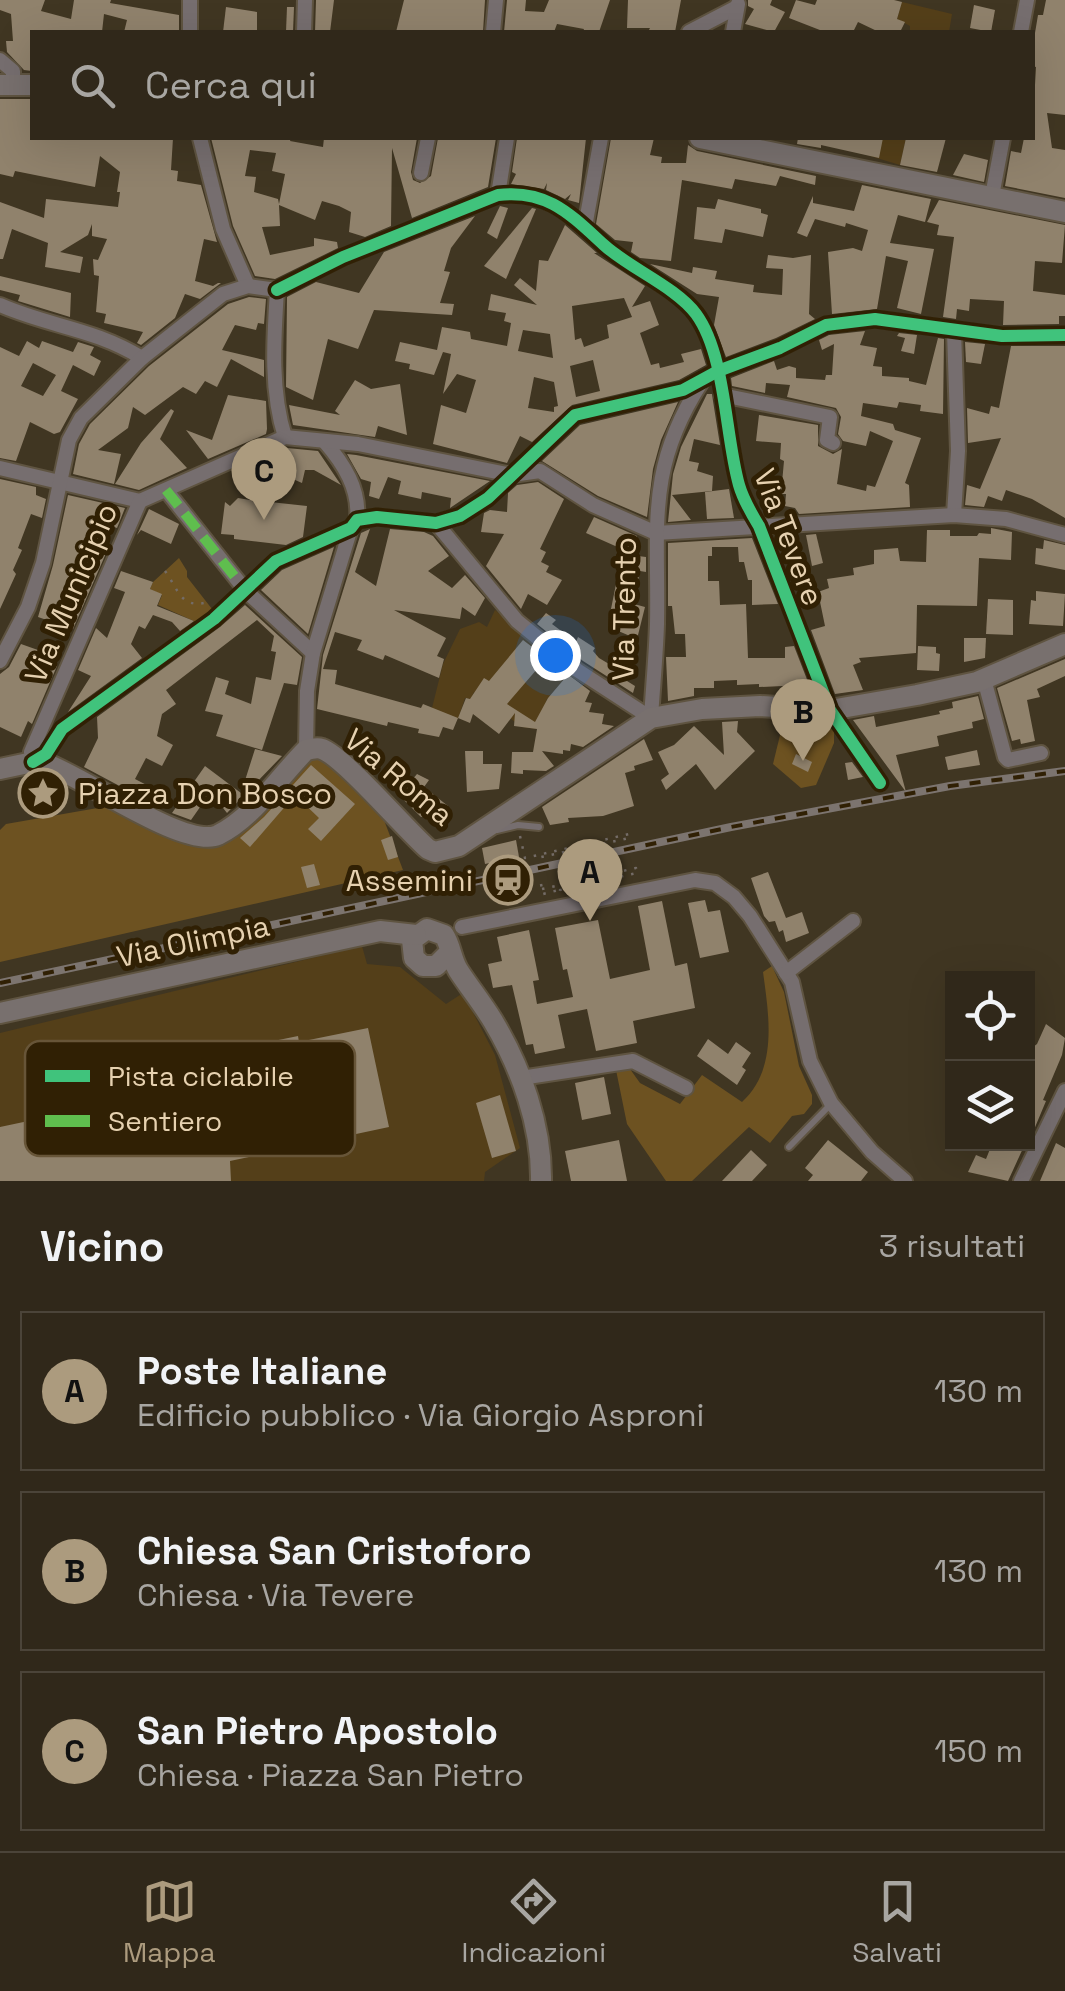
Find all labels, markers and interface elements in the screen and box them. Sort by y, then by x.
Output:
search box [30,30,1035,140]
icon: search [65,58,120,113]
text: Cerca qui [145,61,317,109]
pin: C [232,438,296,520]
street label: Via Tevere [745,463,833,611]
street label: Via Municipio [16,497,126,689]
street label: Via Trento [603,537,645,681]
your location [530,630,581,681]
pin: B [770,678,836,761]
street label: Via Roma [336,720,462,834]
place icon: Piazza Don Bosco [17,767,69,819]
place label: Piazza Don Bosco [78,774,332,813]
pin: A [558,838,622,921]
station icon: Assemini [482,854,534,906]
place label: Assemini [346,861,473,900]
street label: Via Olimpia [113,906,273,976]
map controls [945,971,1035,1151]
button: locate [945,971,1035,1061]
legend [25,1041,355,1156]
text: Pista ciclabile [108,1058,294,1094]
button: layers [945,1061,1035,1151]
text: Sentiero [108,1103,222,1139]
text: Vicino [40,1220,165,1273]
text: 3 risultati [879,1226,1025,1266]
text: Poste Italiane [137,1347,387,1395]
text: A [64,1371,85,1411]
text: 130 m [934,1371,1023,1411]
text: Edificio pubblico · Via Giorgio Asproni [137,1395,704,1435]
text: Chiesa San Cristoforo [137,1527,532,1575]
text: B [64,1551,85,1591]
text: 130 m [934,1551,1023,1591]
text: Chiesa · Via Tevere [137,1575,414,1615]
text: San Pietro Apostolo [137,1707,498,1755]
text: C [64,1731,85,1771]
text: 150 m [934,1731,1023,1771]
text: Chiesa · Piazza San Pietro [137,1755,524,1795]
tab: Mappa [123,1874,216,1970]
tab: Indicazioni [462,1874,606,1970]
tab: Salvati [852,1874,942,1970]

